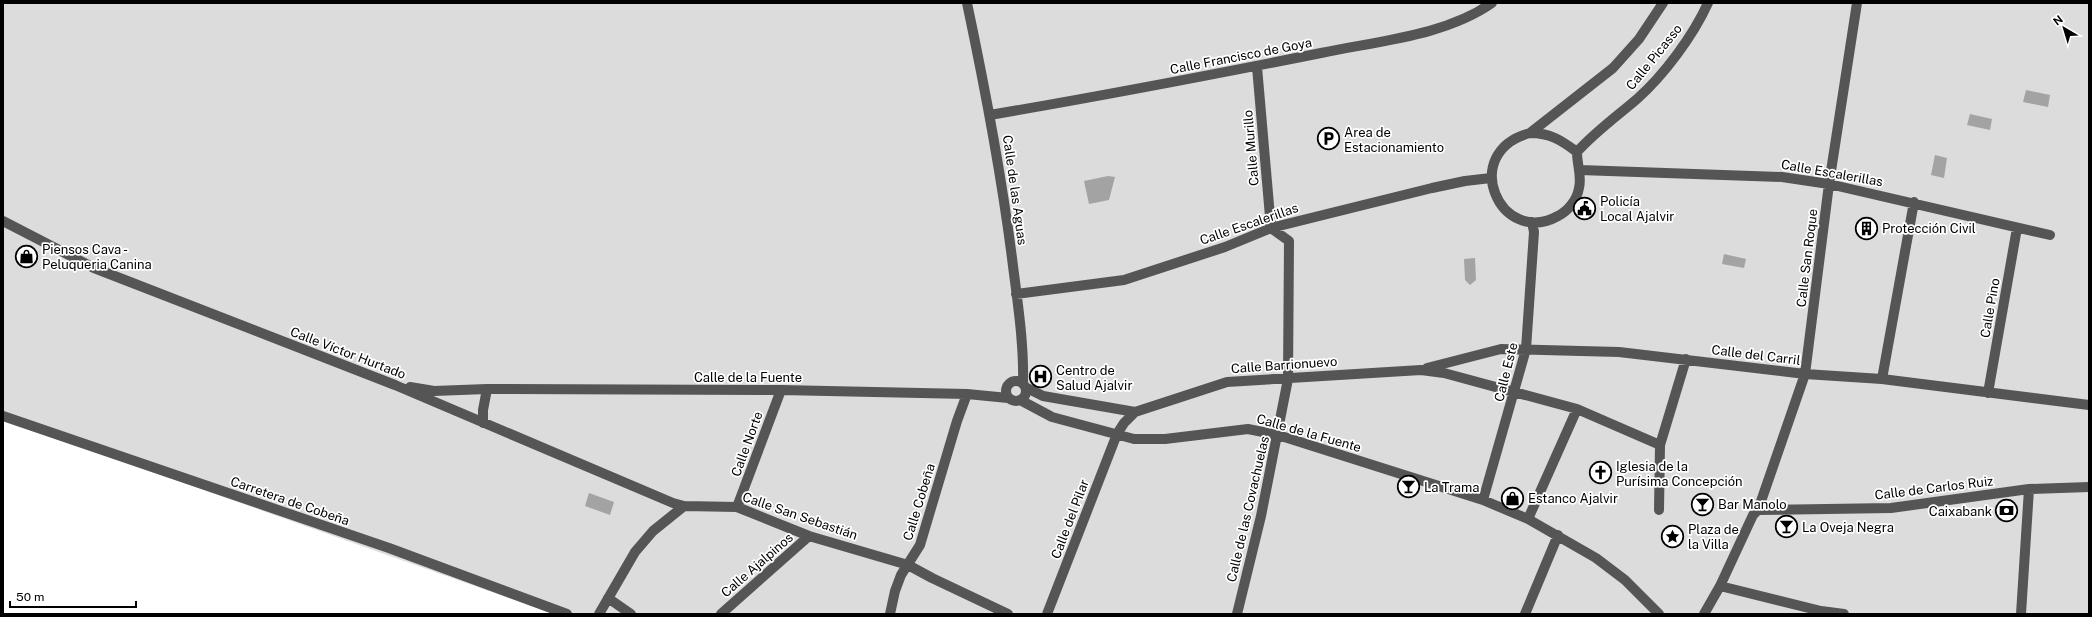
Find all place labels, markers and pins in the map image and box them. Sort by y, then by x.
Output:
place label: Area de Estacionamiento [1344,125,1444,155]
parking icon: Area de Estacionamiento [1316,126,1342,152]
place label: Policía Local Ajalvir [1600,194,1674,224]
public building icon: Policía Local Ajalvir [1571,195,1597,221]
building icon: Protección Civil [1854,215,1880,241]
place label: Protección Civil [1882,221,1976,236]
place label: Piensos Cava - Peluqueria Canina [42,242,152,272]
shop icon: Piensos Cava - Peluqueria Canina [13,243,39,269]
place label: Centro de Salud Ajalvir [1056,363,1133,393]
hospital icon: Centro de Salud Ajalvir [1027,364,1053,390]
place label: Iglesia de la Purísima Concepción [1616,459,1743,489]
church icon: Iglesia de la Purísima Concepción [1587,460,1613,486]
bar icon: La Trama [1395,474,1421,500]
place label: La Trama [1424,480,1479,495]
shop icon: Estanco Ajalvir [1500,485,1526,511]
place label: Estanco Ajalvir [1528,491,1618,506]
bar icon: Bar Manolo [1690,491,1716,517]
place label: Bar Manolo [1718,497,1787,512]
bank icon: Caixabank [1994,498,2020,524]
place label: Caixabank [1929,504,1992,519]
bar icon: La Oveja Negra [1773,514,1799,540]
place label: La Oveja Negra [1802,520,1894,535]
place label: Plaza de la Villa [1688,522,1739,552]
place icon: Plaza de la Villa [1660,523,1686,549]

